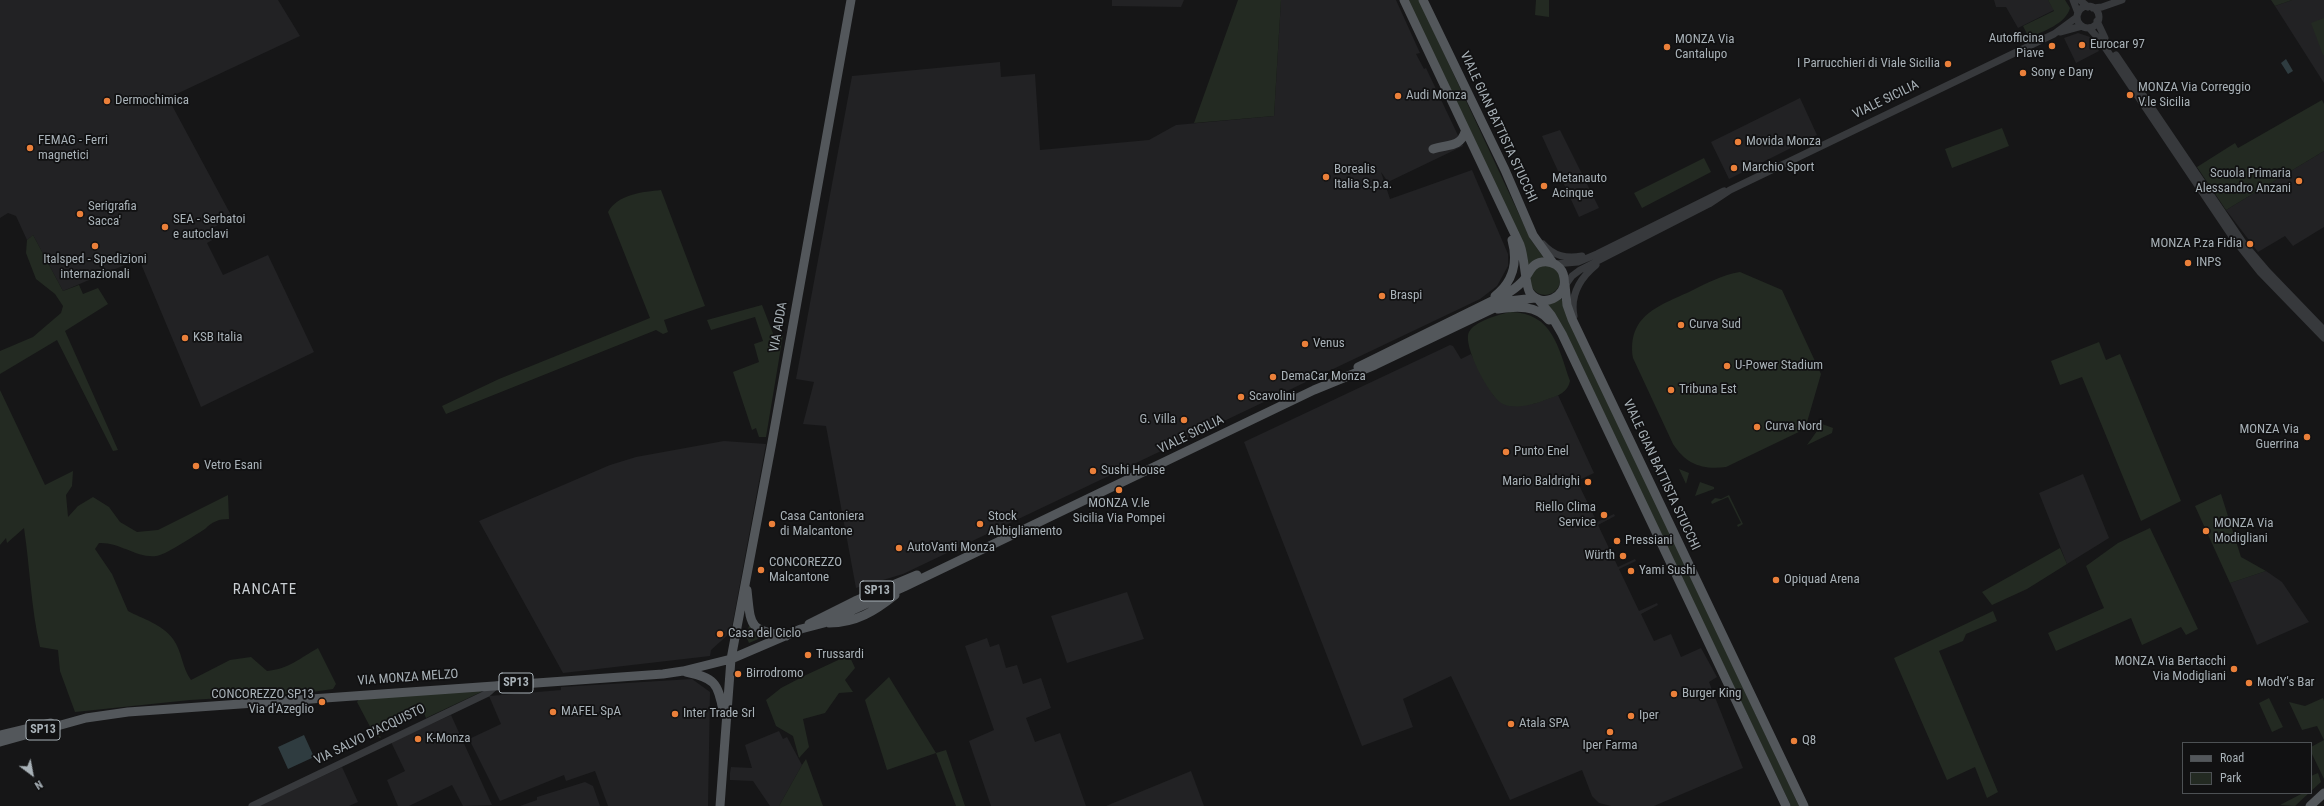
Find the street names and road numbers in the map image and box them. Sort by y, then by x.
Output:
street label: VIALE GIAN BATTISTA STUCCHI [1456,49,1540,205]
street label: VIALE SICILIA [1850,77,1922,123]
street label: VIA ADDA [767,301,791,353]
street label: VIALE GIAN BATTISTA STUCCHI [1619,397,1703,553]
street label: VIALE SICILIA [1155,412,1227,458]
road number: SP13 [860,581,894,601]
street label: VIA MONZA MELZO [357,667,459,689]
road number: SP13 [499,673,533,693]
street label: VIA SALVO D'ACQUISTO [312,701,428,769]
road number: SP13 [26,720,60,740]

